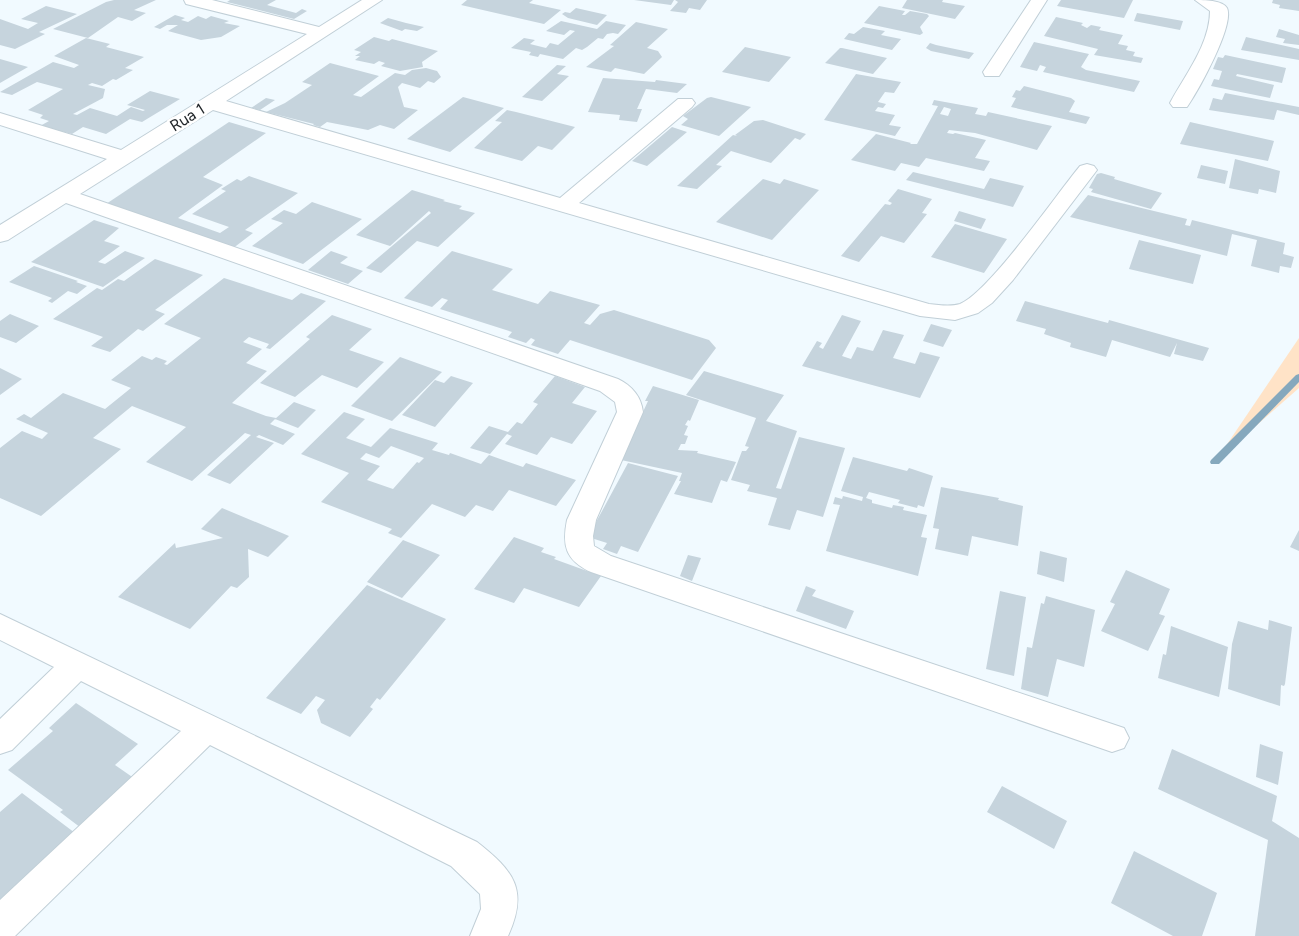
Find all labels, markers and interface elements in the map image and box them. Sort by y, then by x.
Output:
street label: Rua 1 [166,99,208,135]

